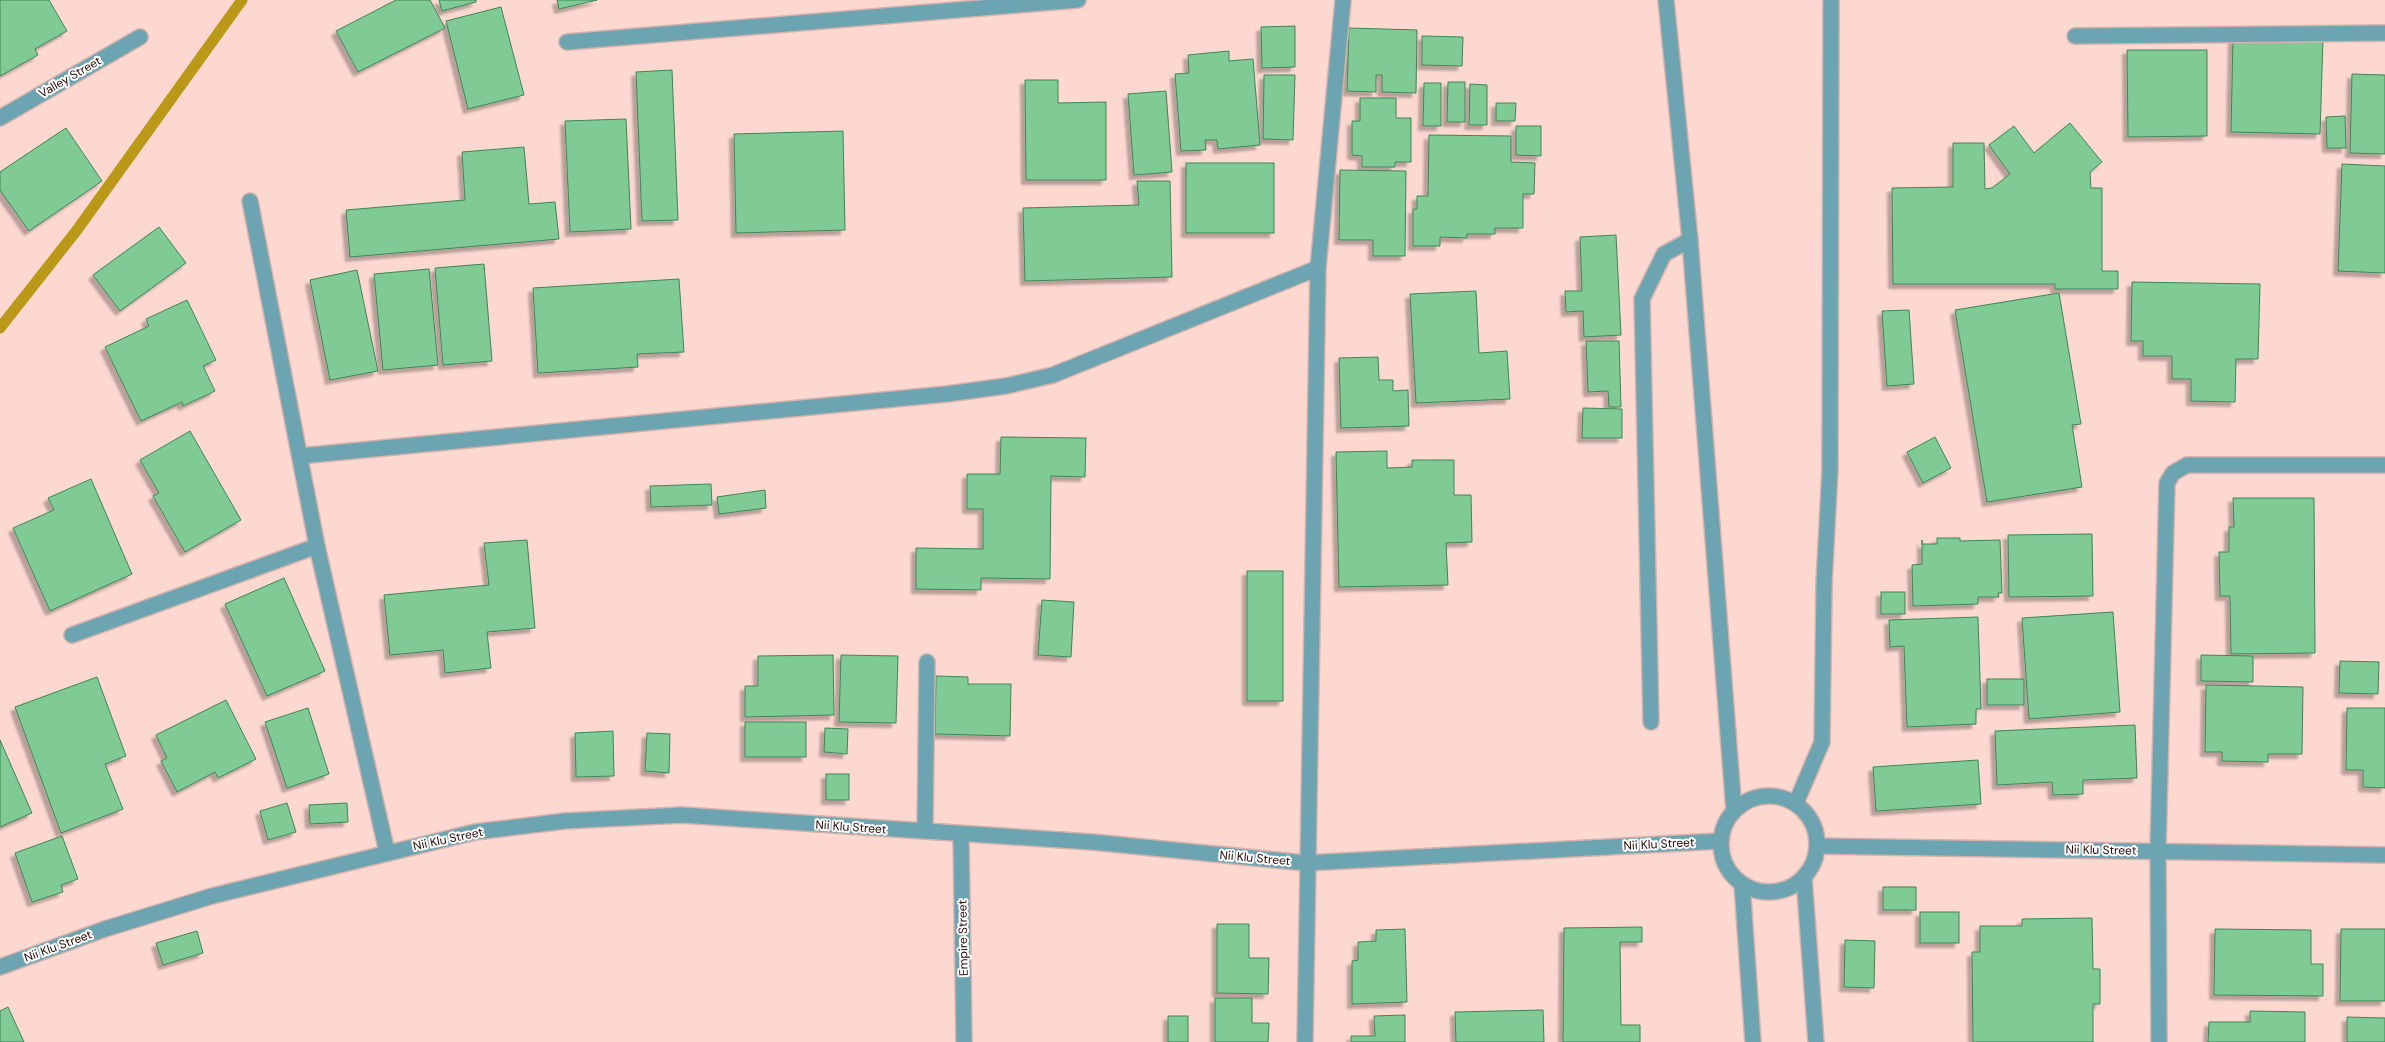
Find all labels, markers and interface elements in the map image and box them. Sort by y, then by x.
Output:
street label: Valley Street [36,53,104,101]
street label: Nii Klu Street [815,817,887,837]
street label: Nii Klu Street [412,824,485,854]
street label: Nii Klu Street [1623,834,1695,854]
street label: Nii Klu Street [2065,841,2137,859]
street label: Nii Klu Street [1219,847,1291,869]
street label: Empire Street [954,900,972,976]
street label: Nii Klu Street [22,926,94,966]

